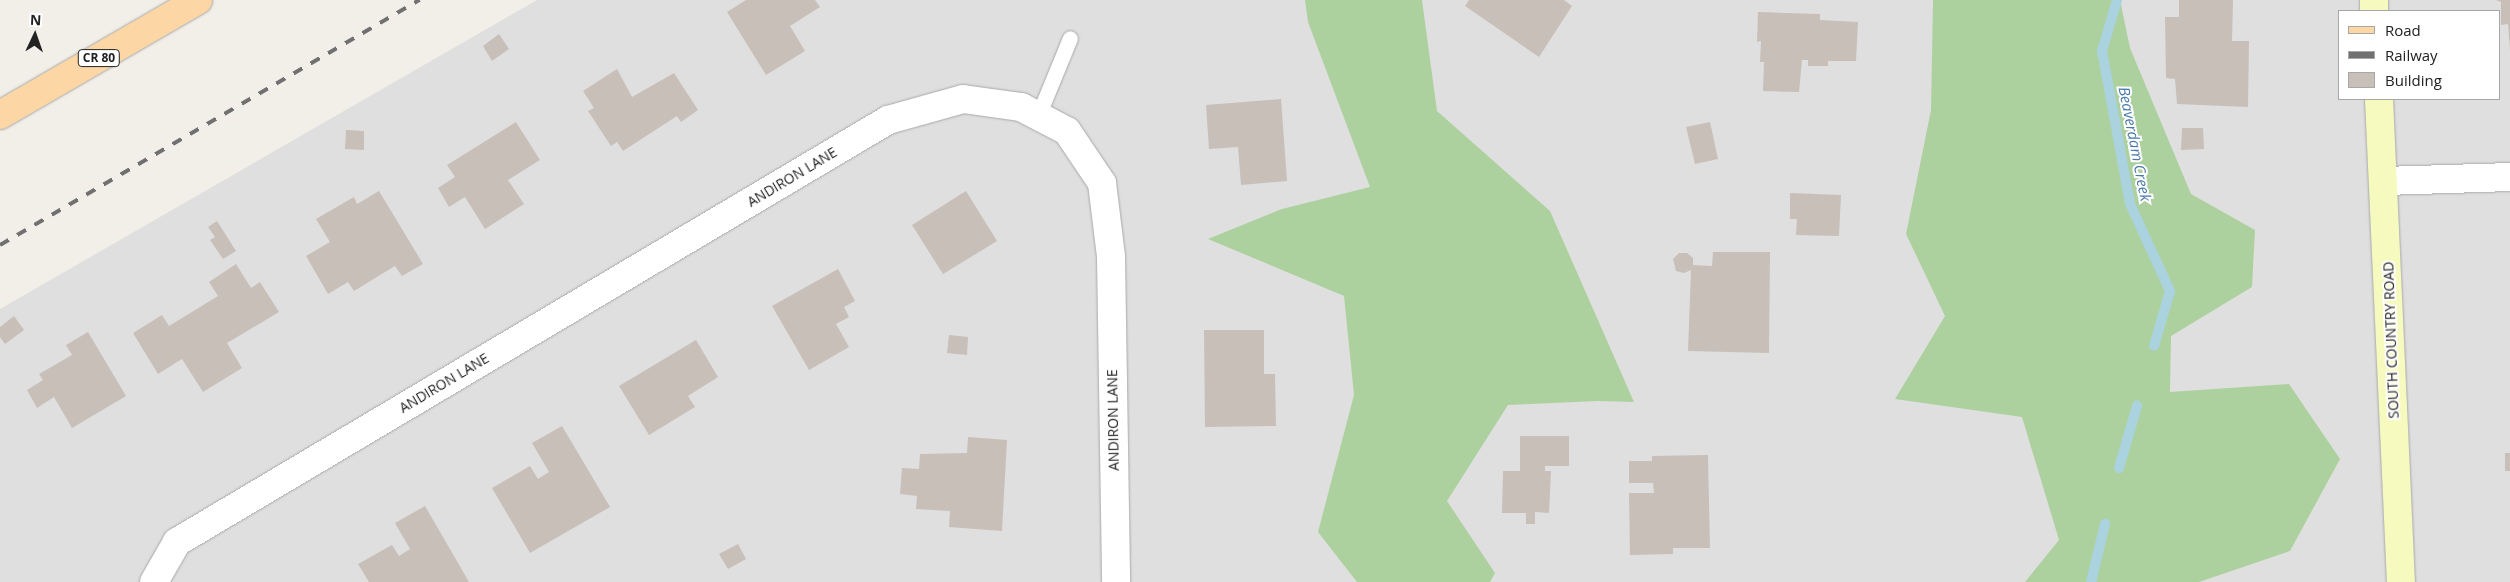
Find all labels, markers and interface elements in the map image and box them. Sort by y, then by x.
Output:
north arrow [10,10,60,60]
text: N [30,10,42,29]
legend [2338,10,2500,100]
text: Road [2385,20,2421,40]
text: Railway [2385,45,2438,65]
road number: CR 80 [78,48,120,68]
text: Building [2385,70,2442,90]
water label: Beaverdam Creek [2115,85,2155,203]
street label: ANDIRON LANE [744,144,840,210]
street label: SOUTH COUNTRY ROAD [2380,261,2402,419]
street label: ANDIRON LANE [396,350,492,416]
street label: ANDIRON LANE [1104,369,1122,471]

